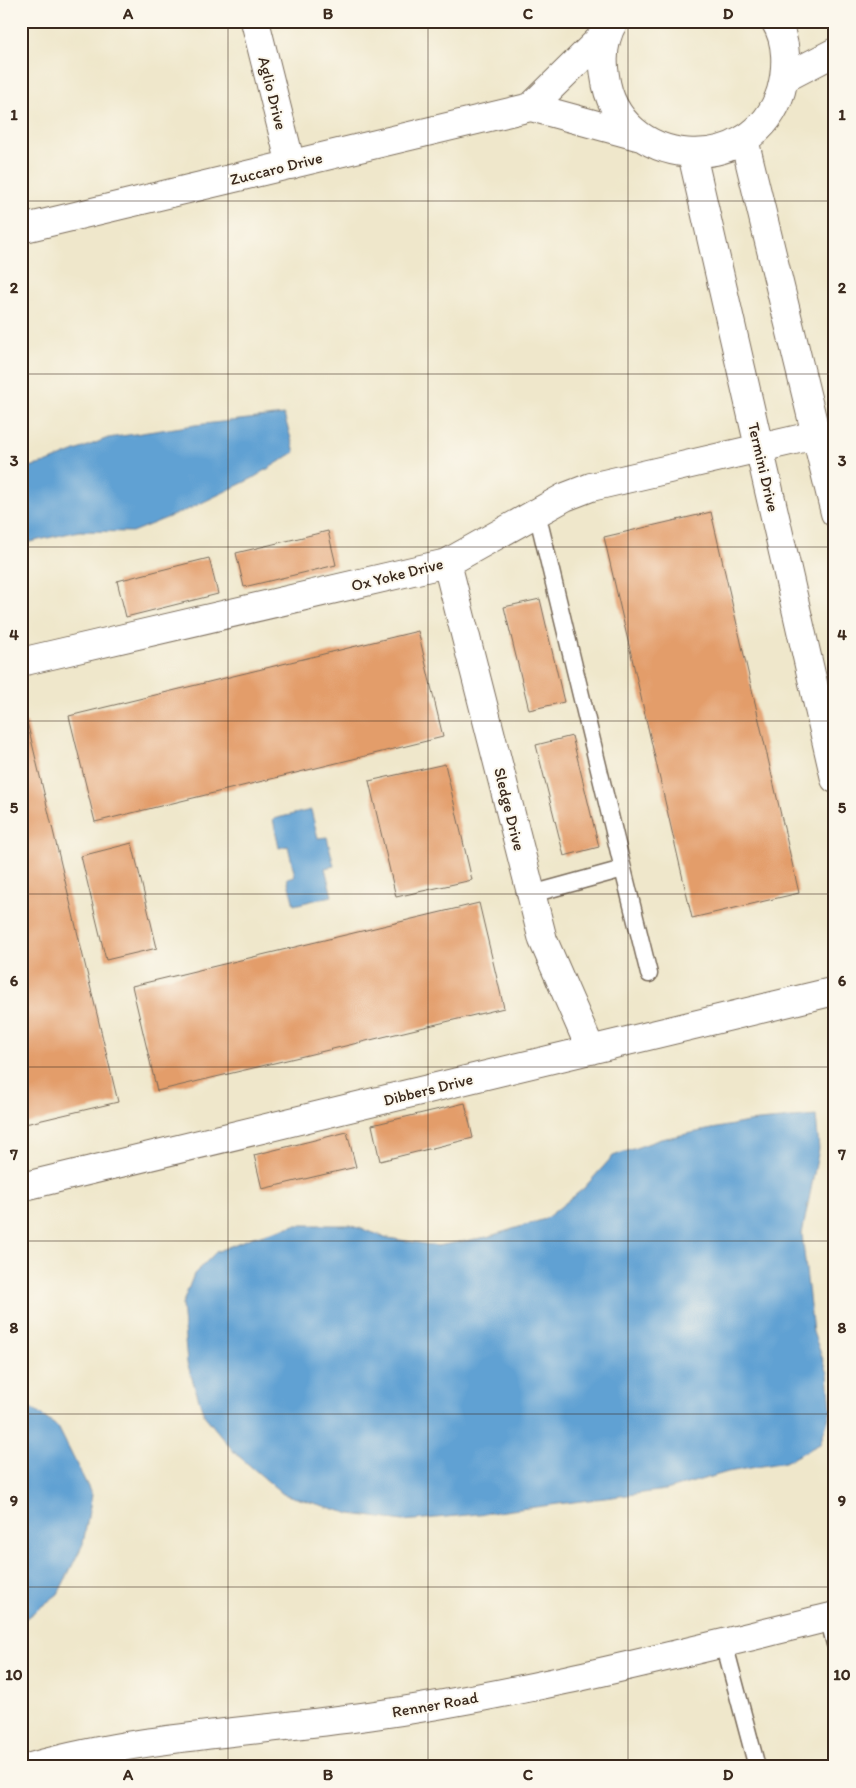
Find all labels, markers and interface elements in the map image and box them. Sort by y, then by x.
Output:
text: A [122,4,134,23]
text: B [323,4,334,23]
text: C [523,4,534,23]
text: D [723,4,734,23]
street label: Aglio Drive [254,55,291,132]
text: 1 [10,105,18,124]
text: 1 [838,105,846,124]
street label: Zuccaro Drive [228,148,324,189]
text: 2 [10,278,19,297]
text: 2 [838,278,847,297]
street label: Termini Drive [744,421,783,514]
text: 3 [10,451,19,470]
text: 3 [838,451,847,470]
street label: Ox Yoke Drive [349,554,445,595]
text: 4 [9,625,19,644]
text: 4 [837,625,847,644]
street label: Sledge Drive [490,766,529,853]
text: 5 [10,798,19,817]
text: 5 [838,798,847,817]
text: 6 [10,971,19,990]
text: 6 [838,971,847,990]
street label: Dibbers Drive [381,1069,475,1110]
text: 7 [9,1145,18,1164]
text: 7 [837,1145,846,1164]
text: 8 [10,1318,19,1337]
text: 8 [838,1318,847,1337]
text: 9 [10,1491,18,1510]
text: 9 [838,1491,846,1510]
text: 10 [5,1665,23,1684]
text: 10 [833,1665,851,1684]
street label: Renner Road [390,1688,480,1721]
text: A [122,1765,134,1784]
text: B [323,1765,334,1784]
text: C [523,1765,534,1784]
text: D [723,1765,734,1784]

